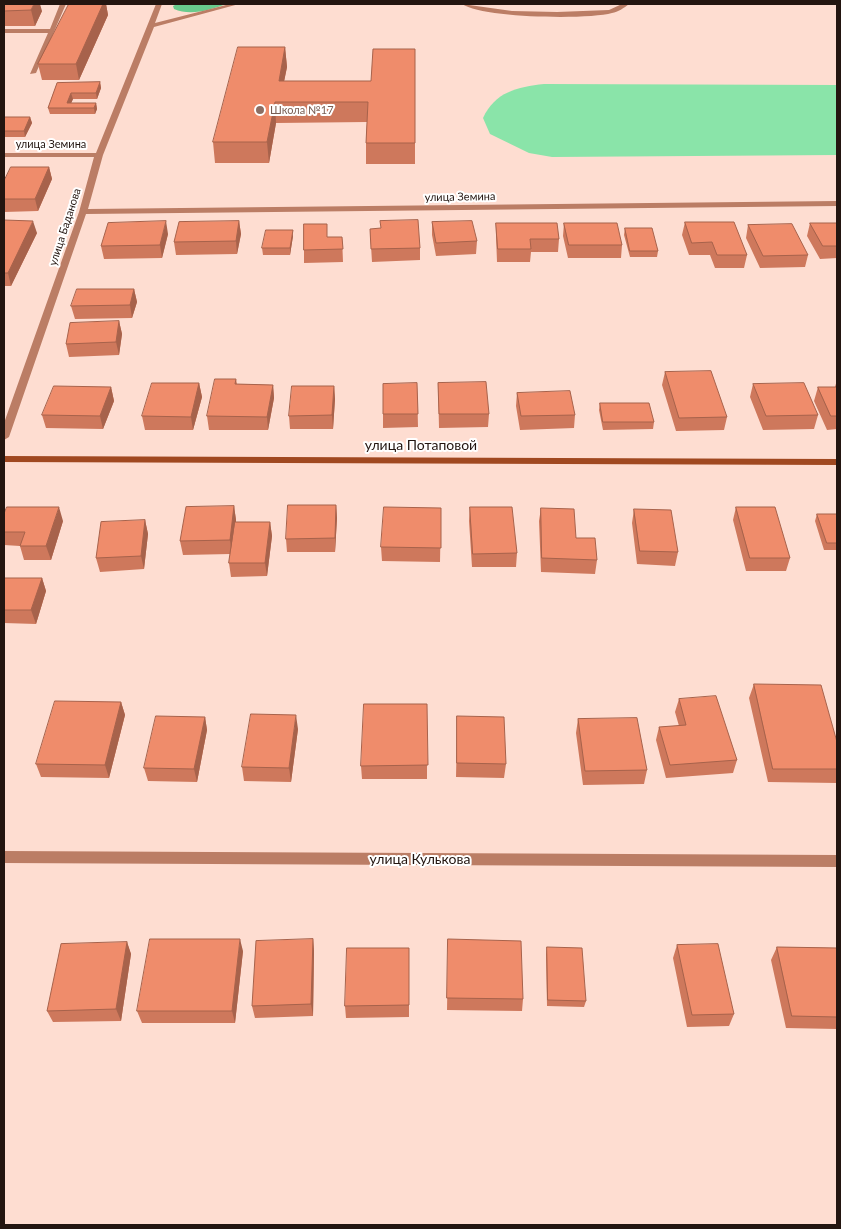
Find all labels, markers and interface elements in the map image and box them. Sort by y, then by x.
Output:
place label: Школа №17 [270,103,334,117]
marker: Школа №17 [254,104,266,116]
street label: улица Земина [16,137,86,151]
street label: улица Баданова [46,187,84,267]
street label: улица Земина [425,190,495,204]
street label: улица Потаповой [365,437,477,453]
street label: улица Кулькова [370,851,470,867]

